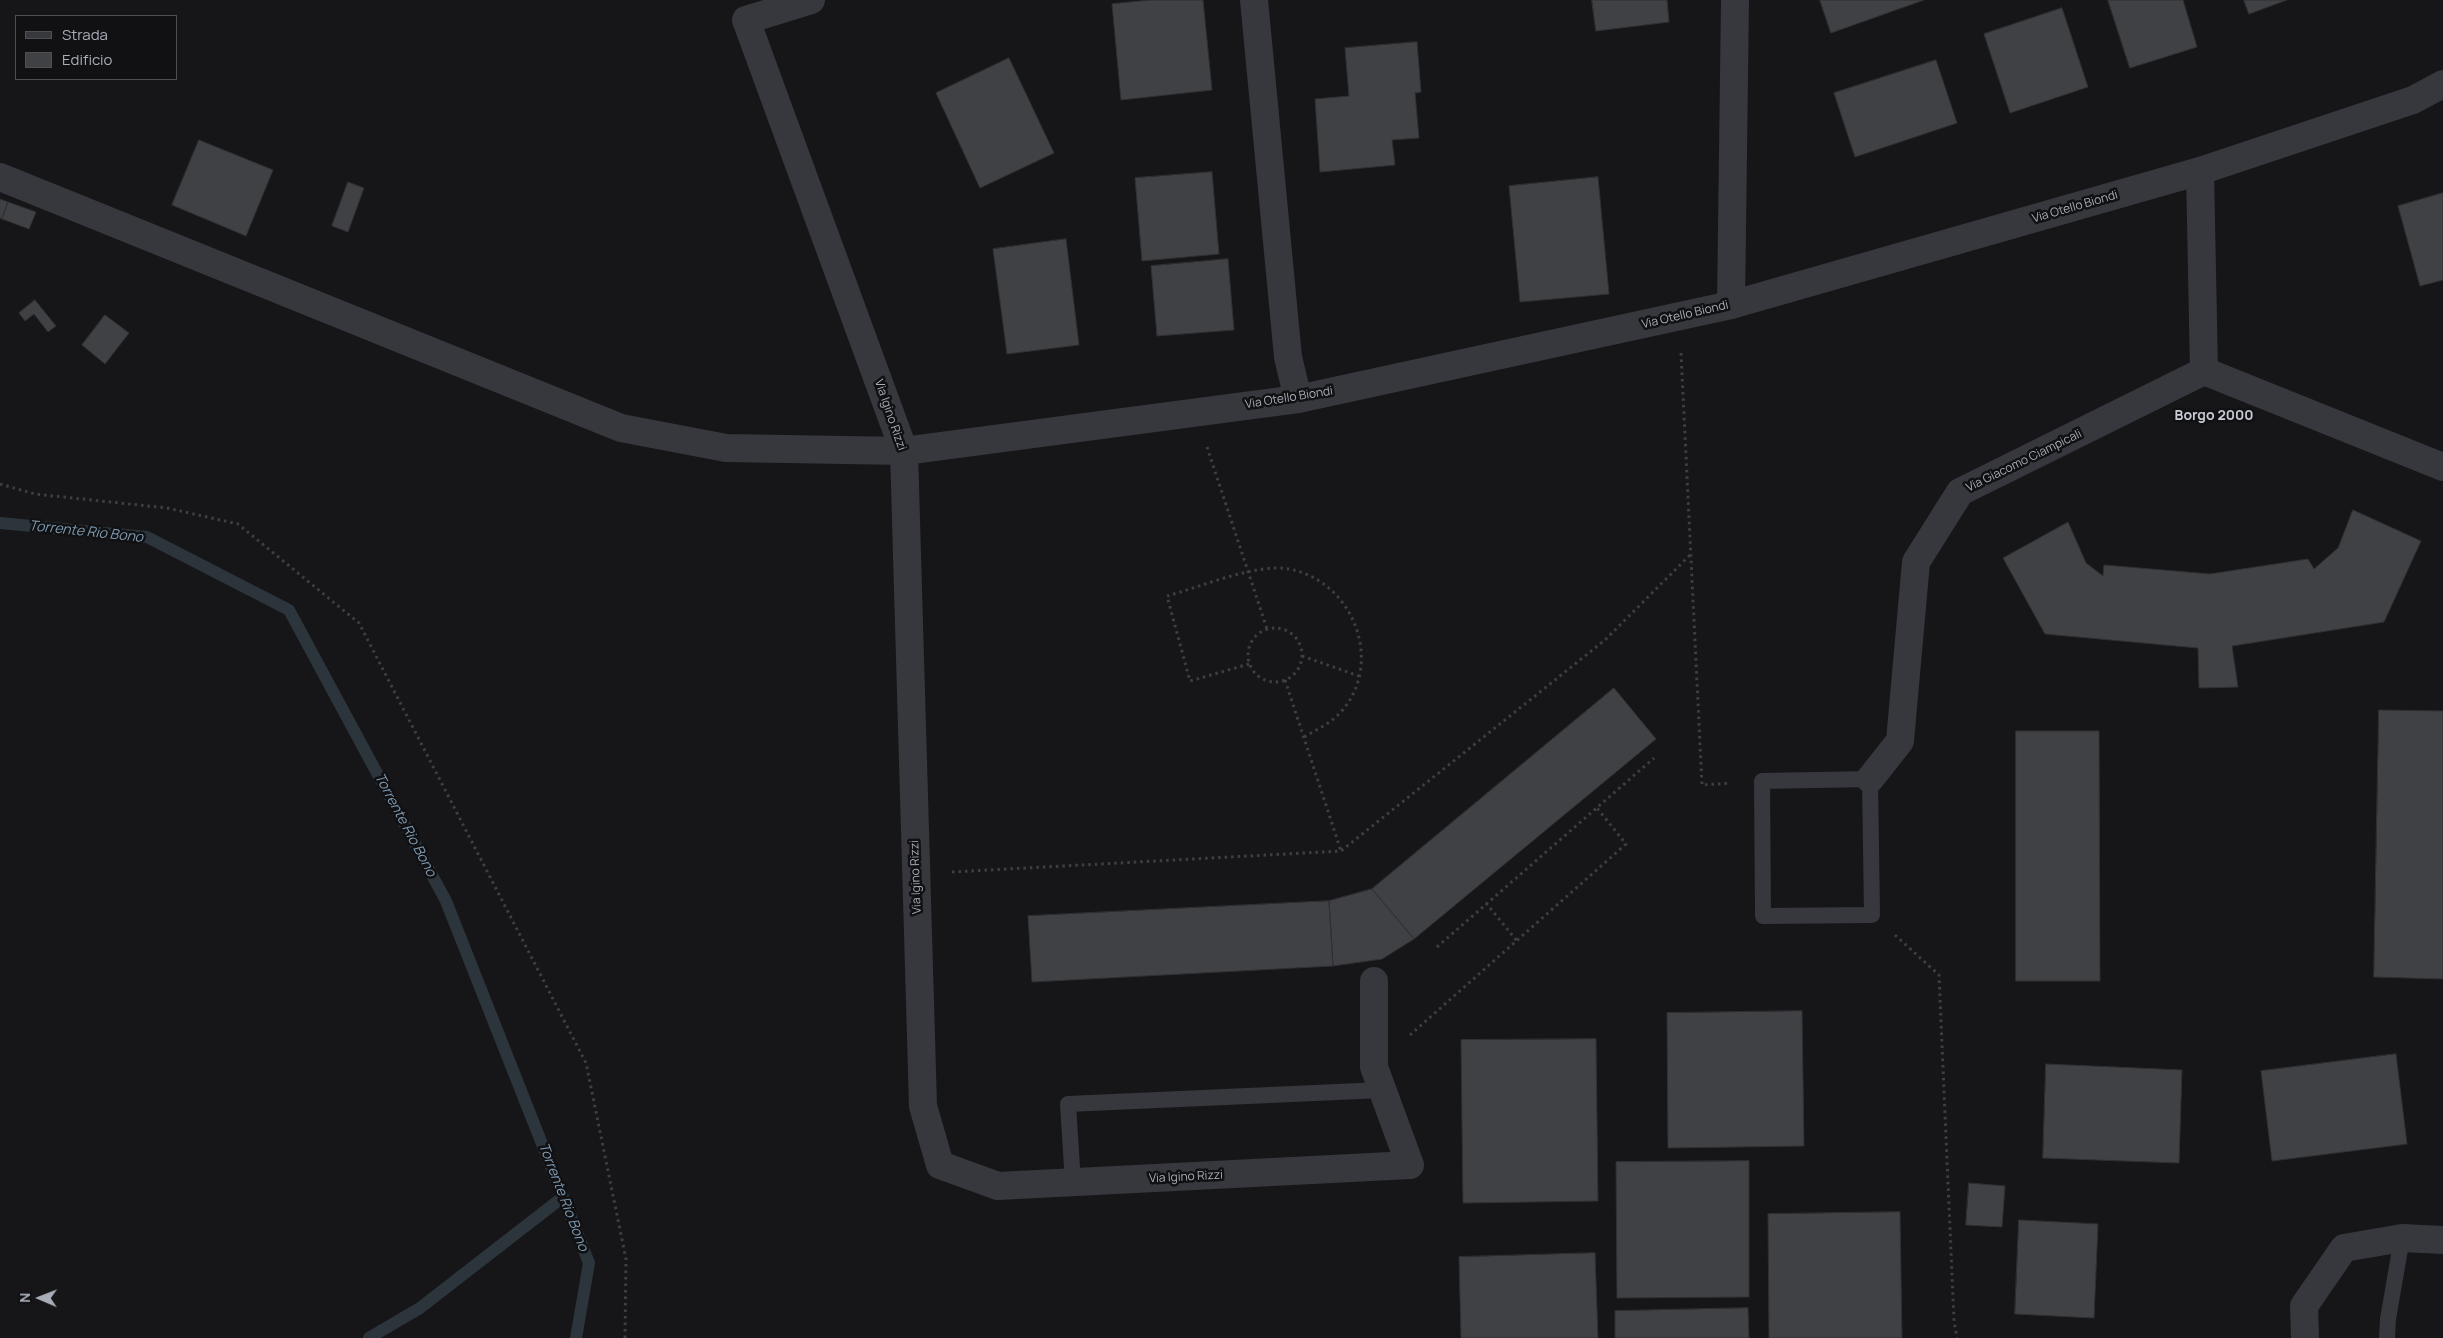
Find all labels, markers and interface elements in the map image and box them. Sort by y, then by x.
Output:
legend [15,15,178,80]
text: Strada [62,24,108,45]
text: Edificio [62,49,112,70]
street label: Via Otello Biondi [2030,188,2120,226]
street label: Via Otello Biondi [1640,298,1730,332]
street label: Via Igino Rizzi [871,378,909,452]
street label: Via Otello Biondi [1244,384,1334,412]
district label: Borgo 2000 [2175,408,2253,424]
street label: Via Giacomo Ciampicali [1964,427,2084,495]
water label: Torrente Rio Bono [28,518,144,546]
water label: Torrente Rio Bono [371,770,439,880]
street label: Via Igino Rizzi [908,840,924,914]
water label: Torrente Rio Bono [535,1140,591,1254]
street label: Via Igino Rizzi [1149,1168,1223,1186]
north arrow [15,1273,65,1323]
text: N [15,1293,34,1303]

